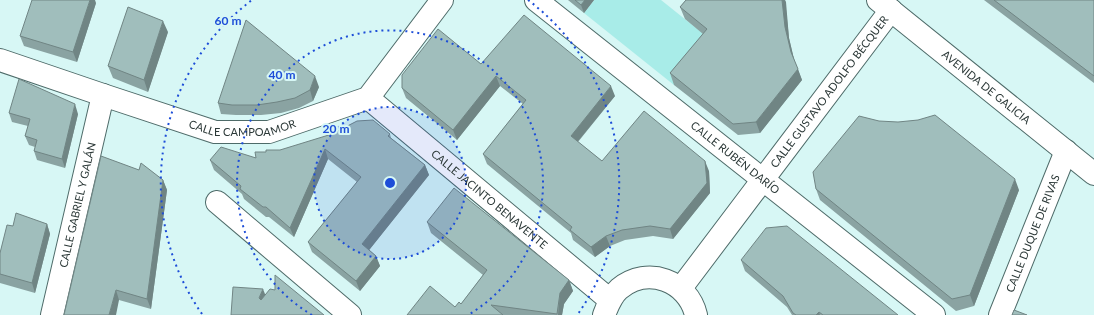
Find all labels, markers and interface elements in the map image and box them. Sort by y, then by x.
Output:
text: 60 m [215,13,241,28]
street label: CALLE GUSTAVO ADOLFO BÉCQUER [767,13,891,170]
street label: AVENIDA DE GALICIA [940,47,1034,127]
text: 40 m [269,67,295,82]
street label: CALLE CAMPOAMOR [187,116,297,138]
street label: CALLE RUBÉN DARÍO [689,118,783,196]
text: 20 m [323,121,349,136]
street label: CALLE GABRIEL Y GALÁN [56,141,98,269]
street label: CALLE JACINTO BENAVENTE [429,147,550,251]
street label: CALLE DUQUE DE RIVAS [1003,172,1062,294]
centre of rings [383,176,397,190]

